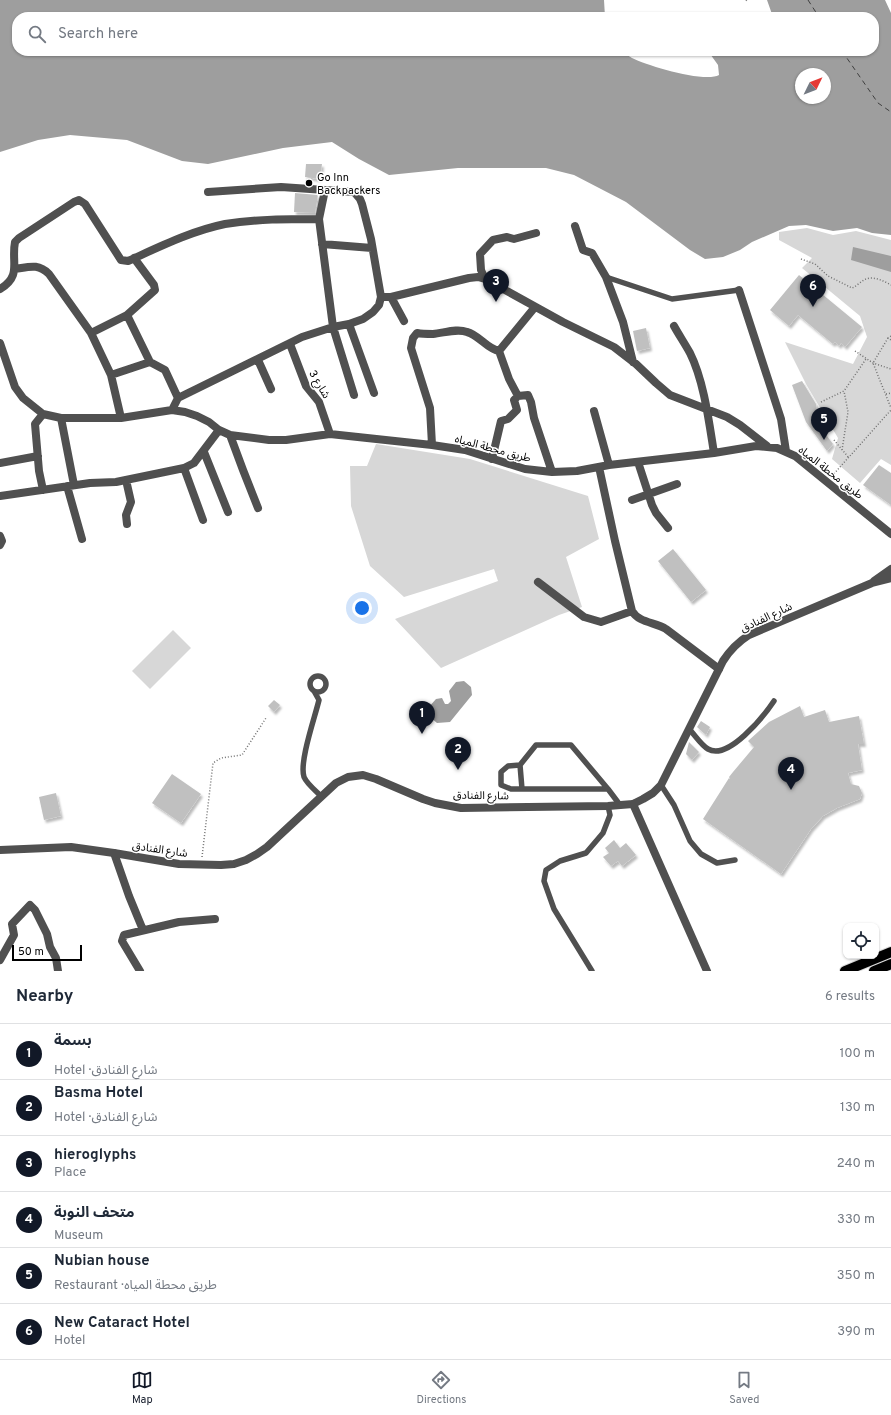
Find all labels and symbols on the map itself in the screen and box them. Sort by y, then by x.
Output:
north arrow [795,68,831,104]
place label: Go Inn Backpackers [317,171,380,198]
marker: Go Inn Backpackers [304,178,314,188]
pin: 3 [483,269,509,302]
pin: 6 [800,274,826,307]
street label: شارع 3 [305,368,333,402]
pin: 5 [811,407,837,440]
street label: طريق محطة المياه [453,432,532,466]
street label: طريق محطة المياه [795,443,866,502]
your location [352,598,372,618]
street label: شارع الفنادق [738,600,795,636]
pin: 1 [409,701,435,734]
pin: 2 [445,737,471,770]
pin: 4 [778,757,804,790]
street label: شارع الفنادق [453,789,509,803]
street label: شارع الفنادق [131,839,189,861]
scale bar [12,943,82,962]

